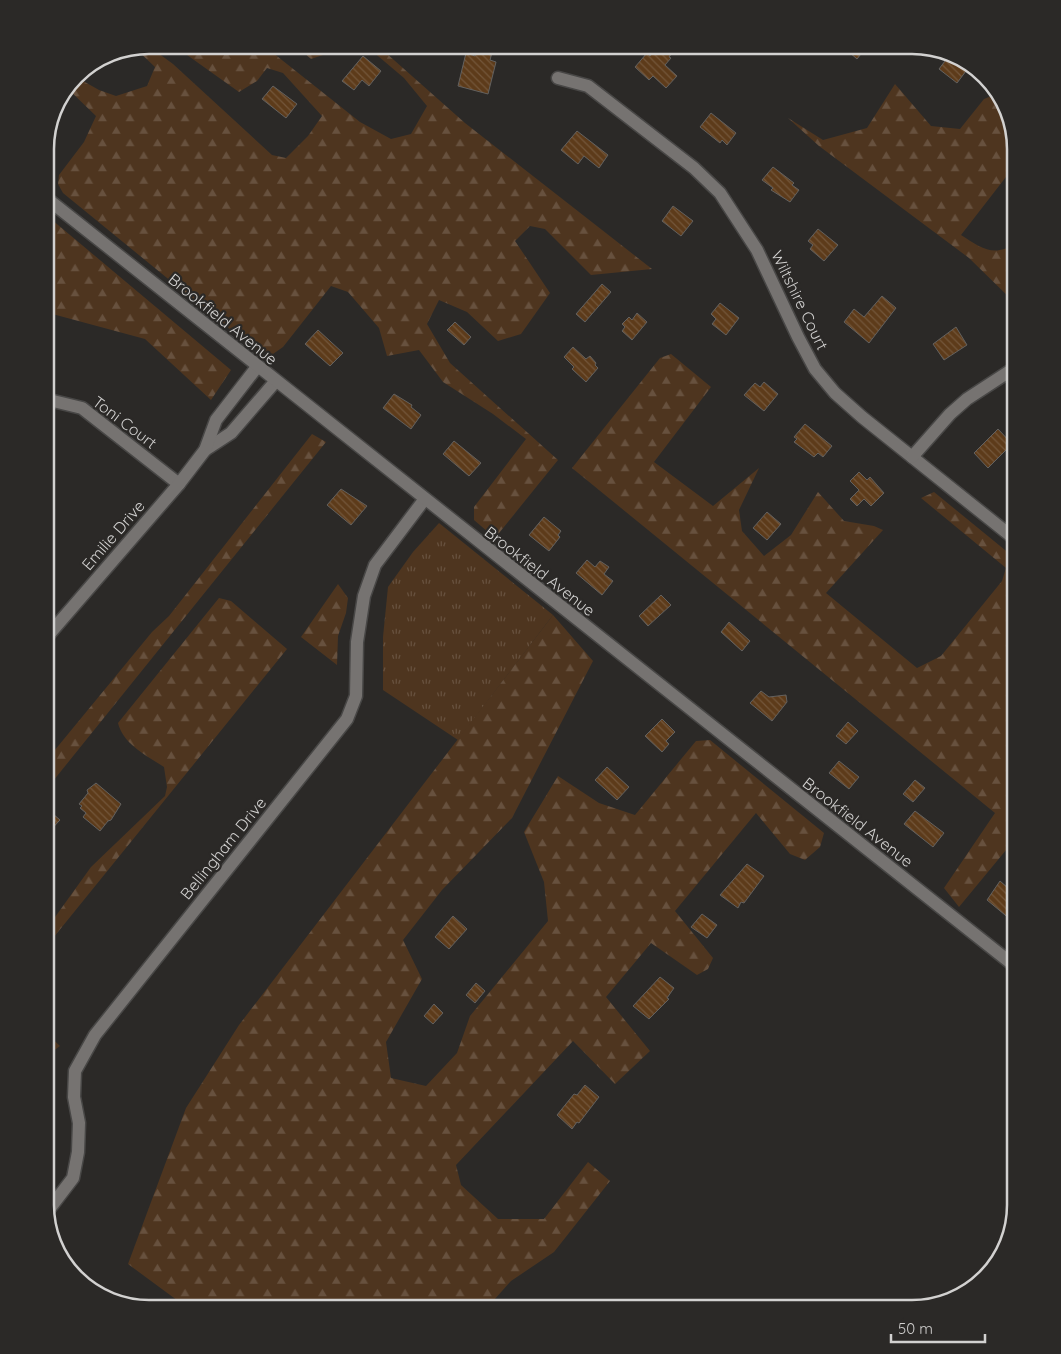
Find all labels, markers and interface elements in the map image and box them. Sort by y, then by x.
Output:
street label: Wiltshire Court [767,247,833,353]
street label: Brookfield Avenue [164,269,282,369]
street label: Toni Court [89,391,161,453]
street label: Emilie Drive [77,496,149,574]
street label: Brookfield Avenue [481,522,599,620]
street label: Brookfield Avenue [799,773,917,871]
street label: Bellingham Drive [176,793,270,903]
scale bar [891,1312,985,1344]
text: 50 m [898,1319,933,1338]

